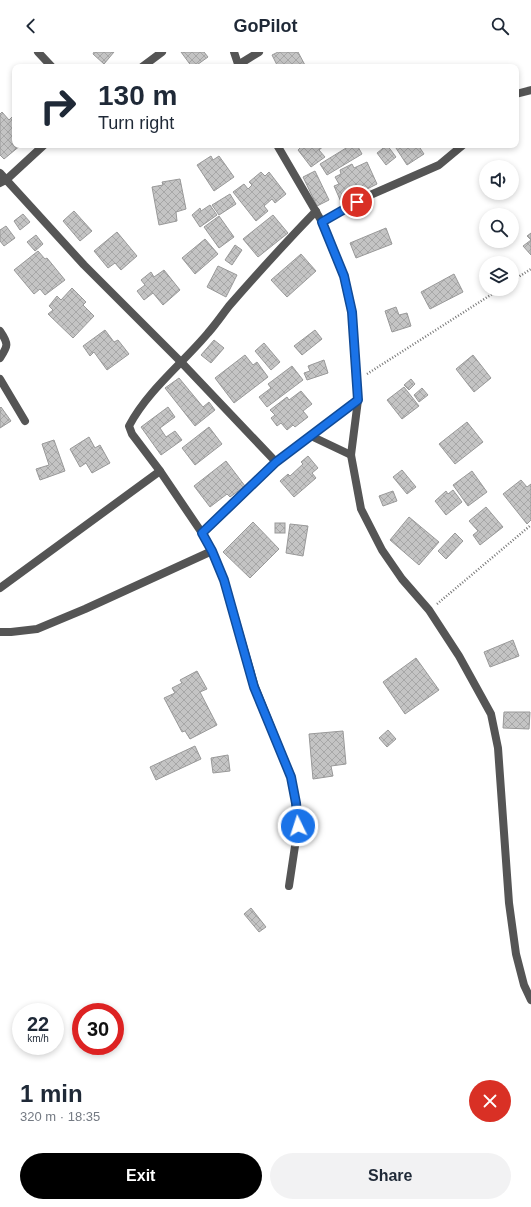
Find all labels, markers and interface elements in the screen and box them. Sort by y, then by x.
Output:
icon: back [20,15,42,37]
icon: search [489,15,511,37]
text: GoPilot [234,16,298,36]
icon: right [32,80,84,132]
text: 130 m [98,80,177,111]
text: Turn right [98,113,174,133]
map controls [479,160,519,296]
button: sound [479,160,519,200]
pin [340,185,374,219]
icon: arrive [346,191,368,213]
button: search [479,208,519,248]
button: layers [479,256,519,296]
position arrow [277,805,319,847]
speed limit sign: 30 [72,1003,124,1055]
text: 22 [27,1013,49,1035]
text: km/h [27,1033,49,1044]
text: 1 min [20,1080,83,1107]
button: close [469,1080,511,1122]
text: 320 m · 18:35 [20,1109,100,1124]
button: Exit [20,1153,262,1199]
button: Share [270,1153,511,1199]

